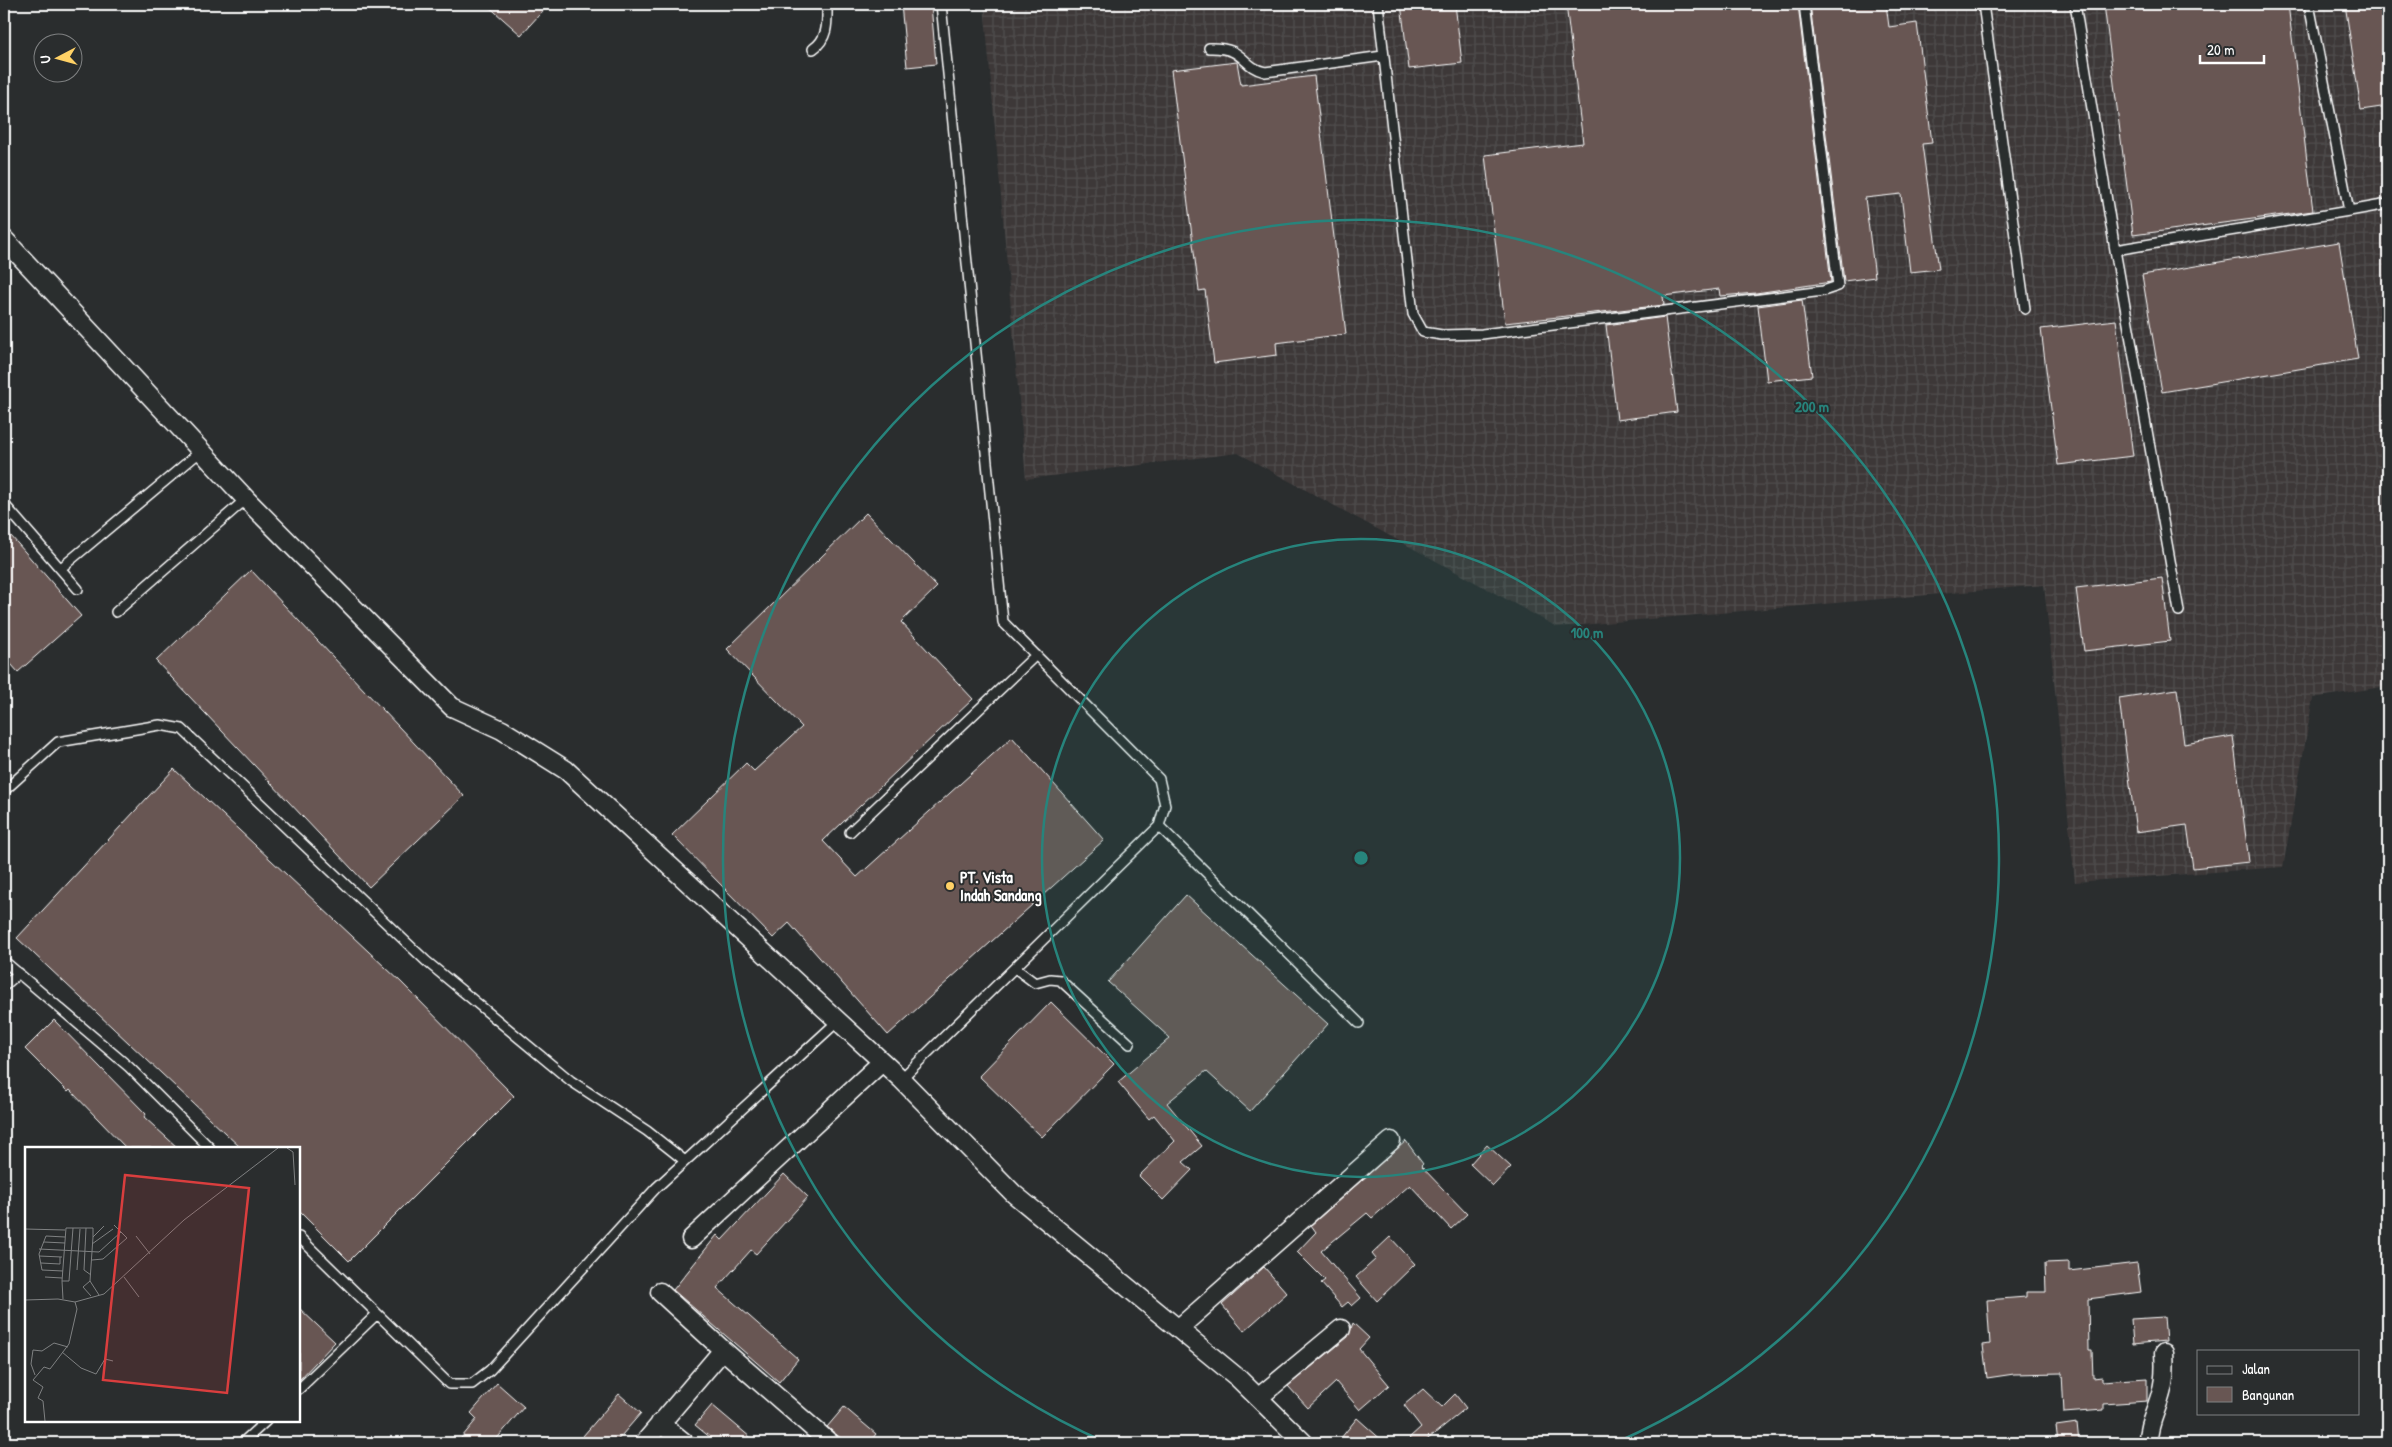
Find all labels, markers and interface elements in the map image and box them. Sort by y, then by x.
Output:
north arrow [32,32,82,82]
scale bar [2200,32,2263,64]
text: 20 m [2207,39,2234,60]
text: U [35,54,54,64]
text: 200 m [1795,396,1829,417]
text: 100 m [1571,622,1603,643]
centre of rings [1352,849,1370,867]
place label: PT. Vista Indah Sandang [960,866,1042,907]
marker: PT. Vista Indah Sandang [944,880,956,892]
inset map [25,1147,300,1422]
legend [2197,1350,2360,1414]
text: Jalan [2242,1358,2270,1379]
text: Bangunan [2242,1384,2295,1405]

